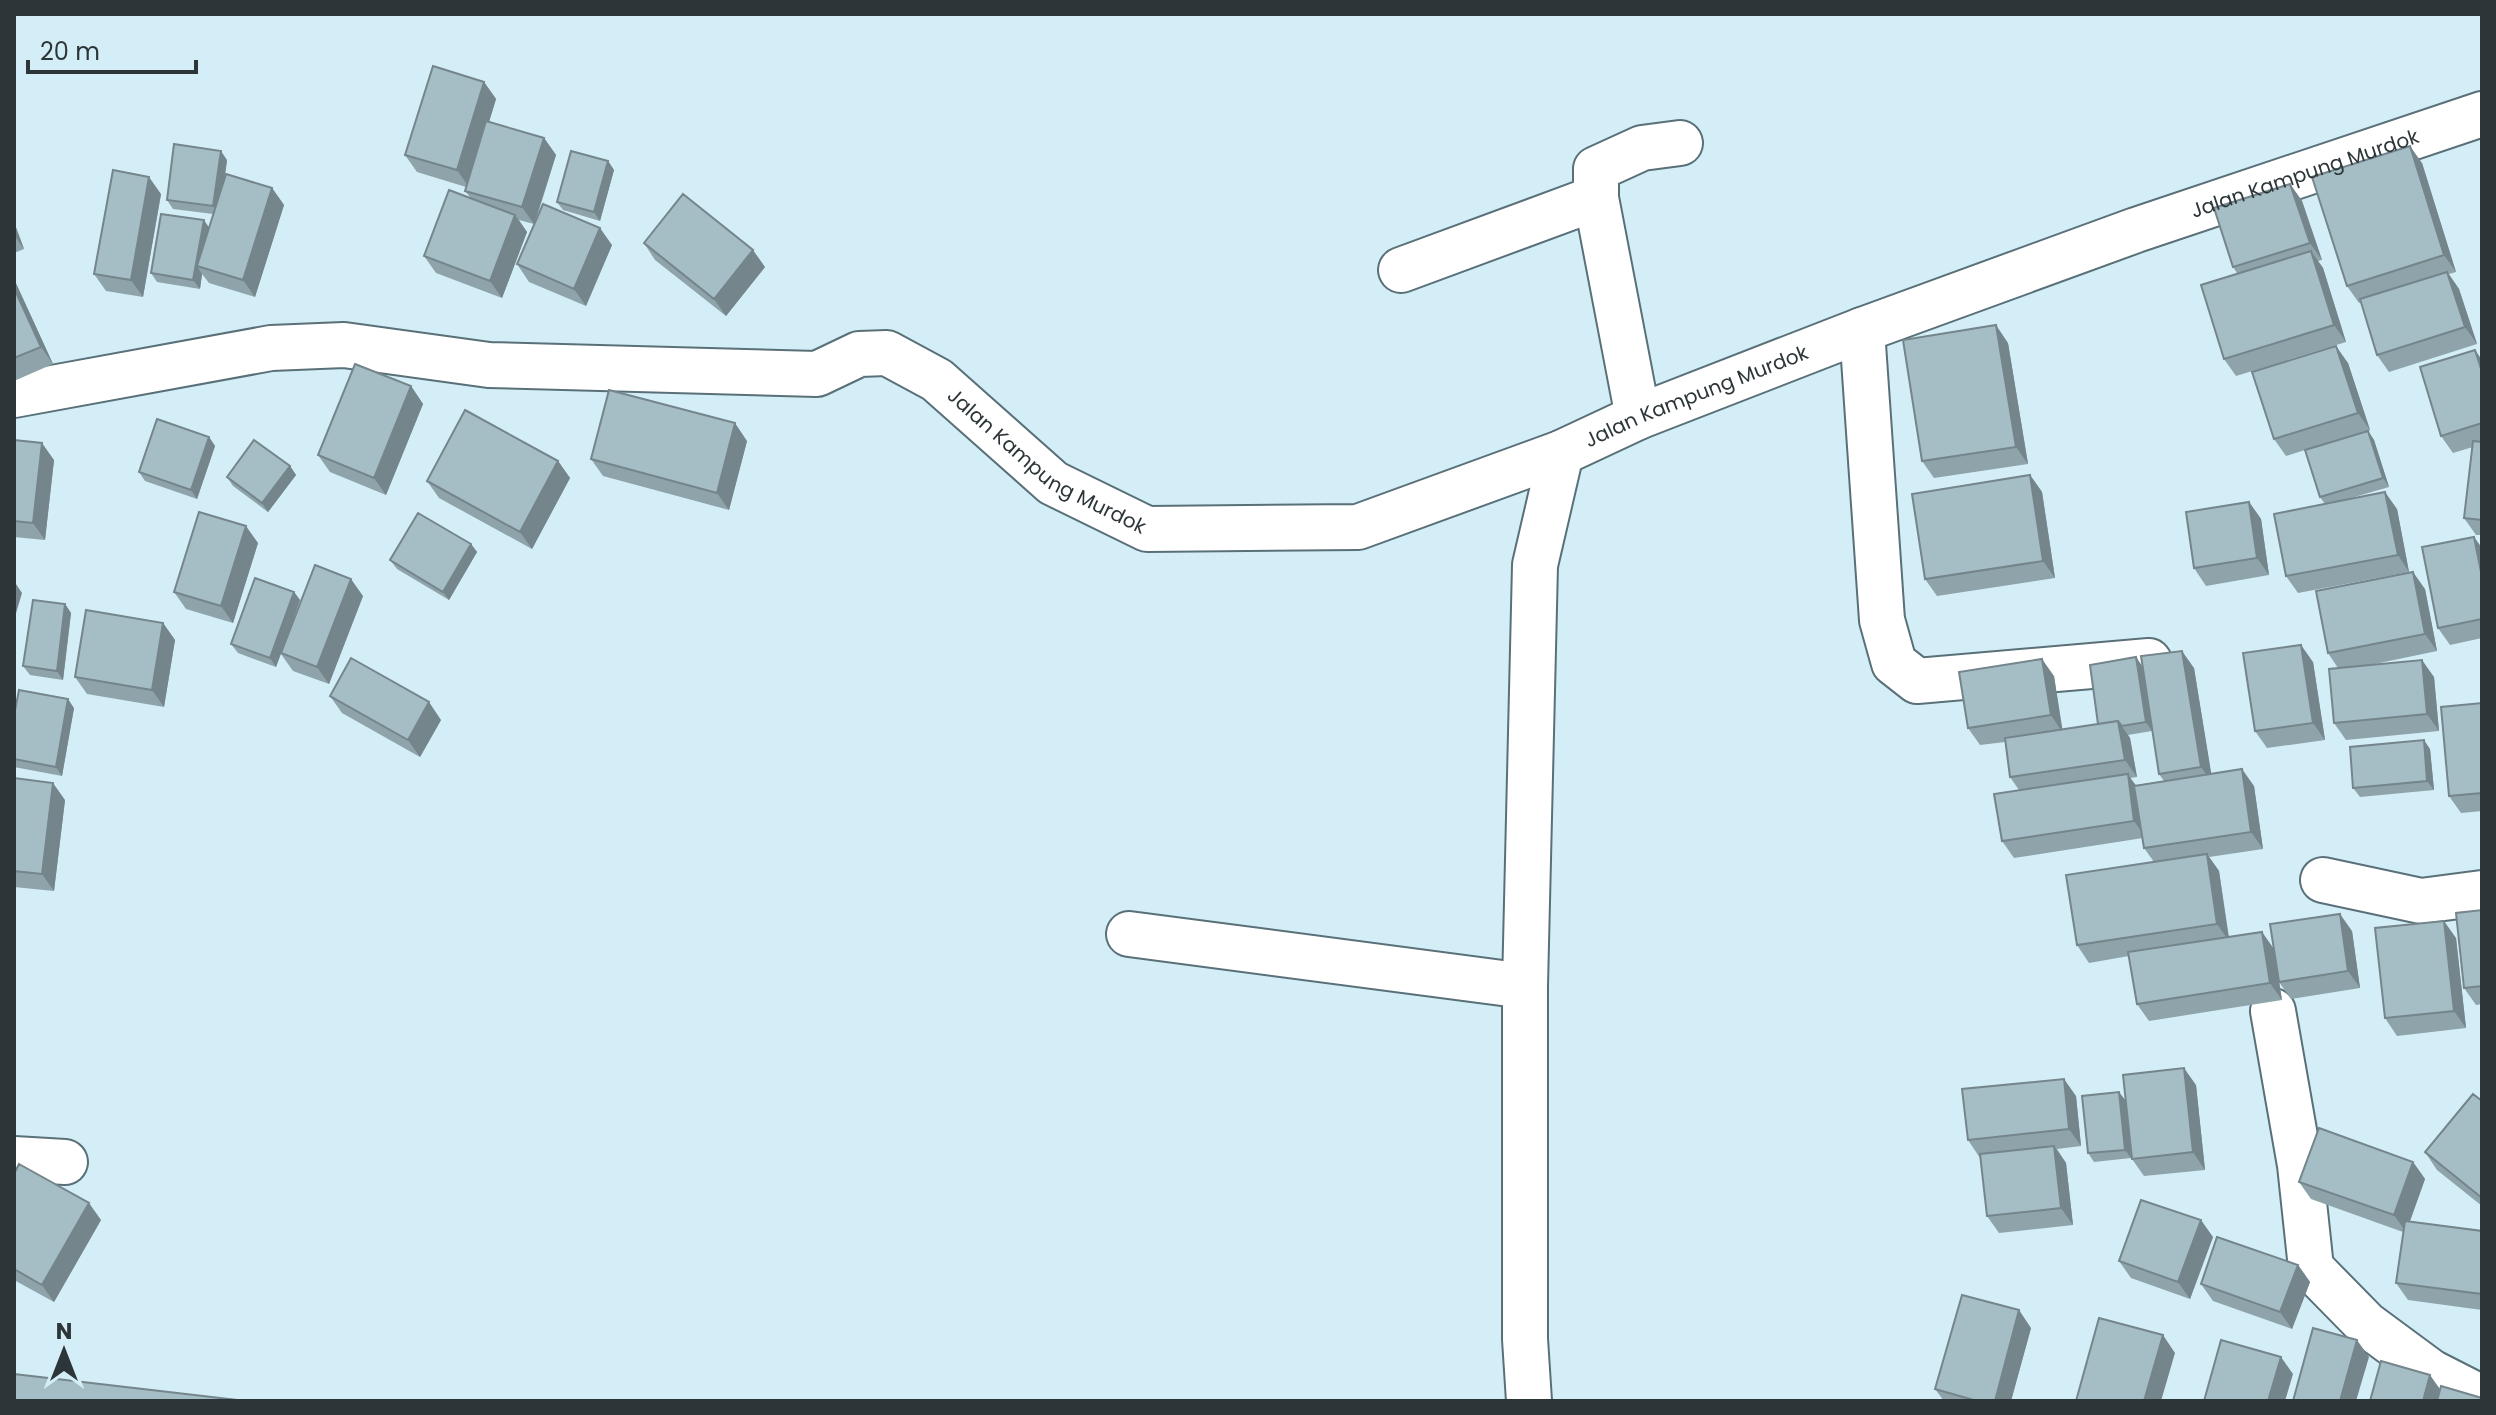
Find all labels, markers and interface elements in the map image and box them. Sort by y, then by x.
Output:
scale bar [28,24,196,74]
text: 20 m [40,35,100,68]
street label: Jalan Kampung Murdok [2187,122,2423,225]
street label: Jalan Kampung Murdok [1580,338,1813,454]
street label: Jalan Kampung Murdok [941,382,1152,541]
north arrow [24,1311,104,1391]
text: N [56,1316,72,1347]

